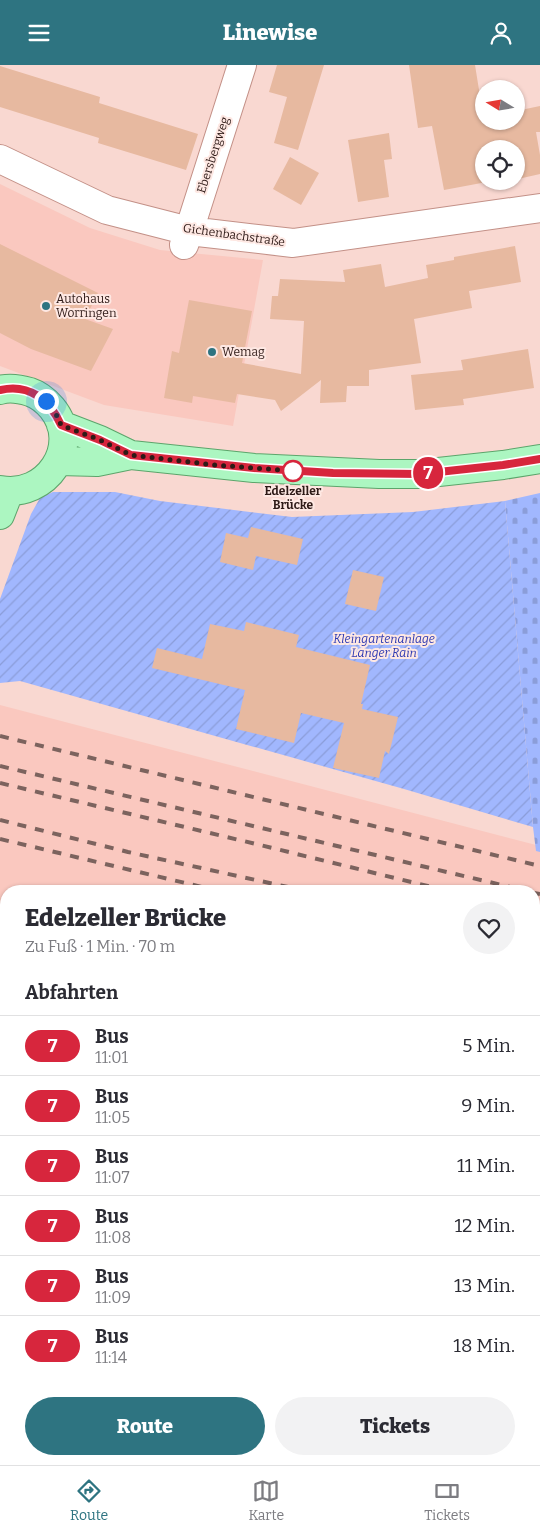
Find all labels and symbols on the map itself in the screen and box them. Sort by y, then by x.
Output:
north arrow [475,80,525,130]
street label: Ebersbergweg [194,115,232,195]
street label: Gichenbachstraße [182,221,286,249]
place label: Autohaus Worringen [56,292,117,320]
marker: Autohaus Worringen [40,300,52,312]
place label: Wemag [222,345,265,359]
marker: Wemag [206,346,218,358]
your location [34,389,59,414]
line badge: 7 [412,457,444,489]
marker: Edelzeller Brücke [282,460,304,482]
place label: Edelzeller Brücke [265,484,322,512]
park label: Kleingartenanlage Langer Rain [333,632,435,660]

